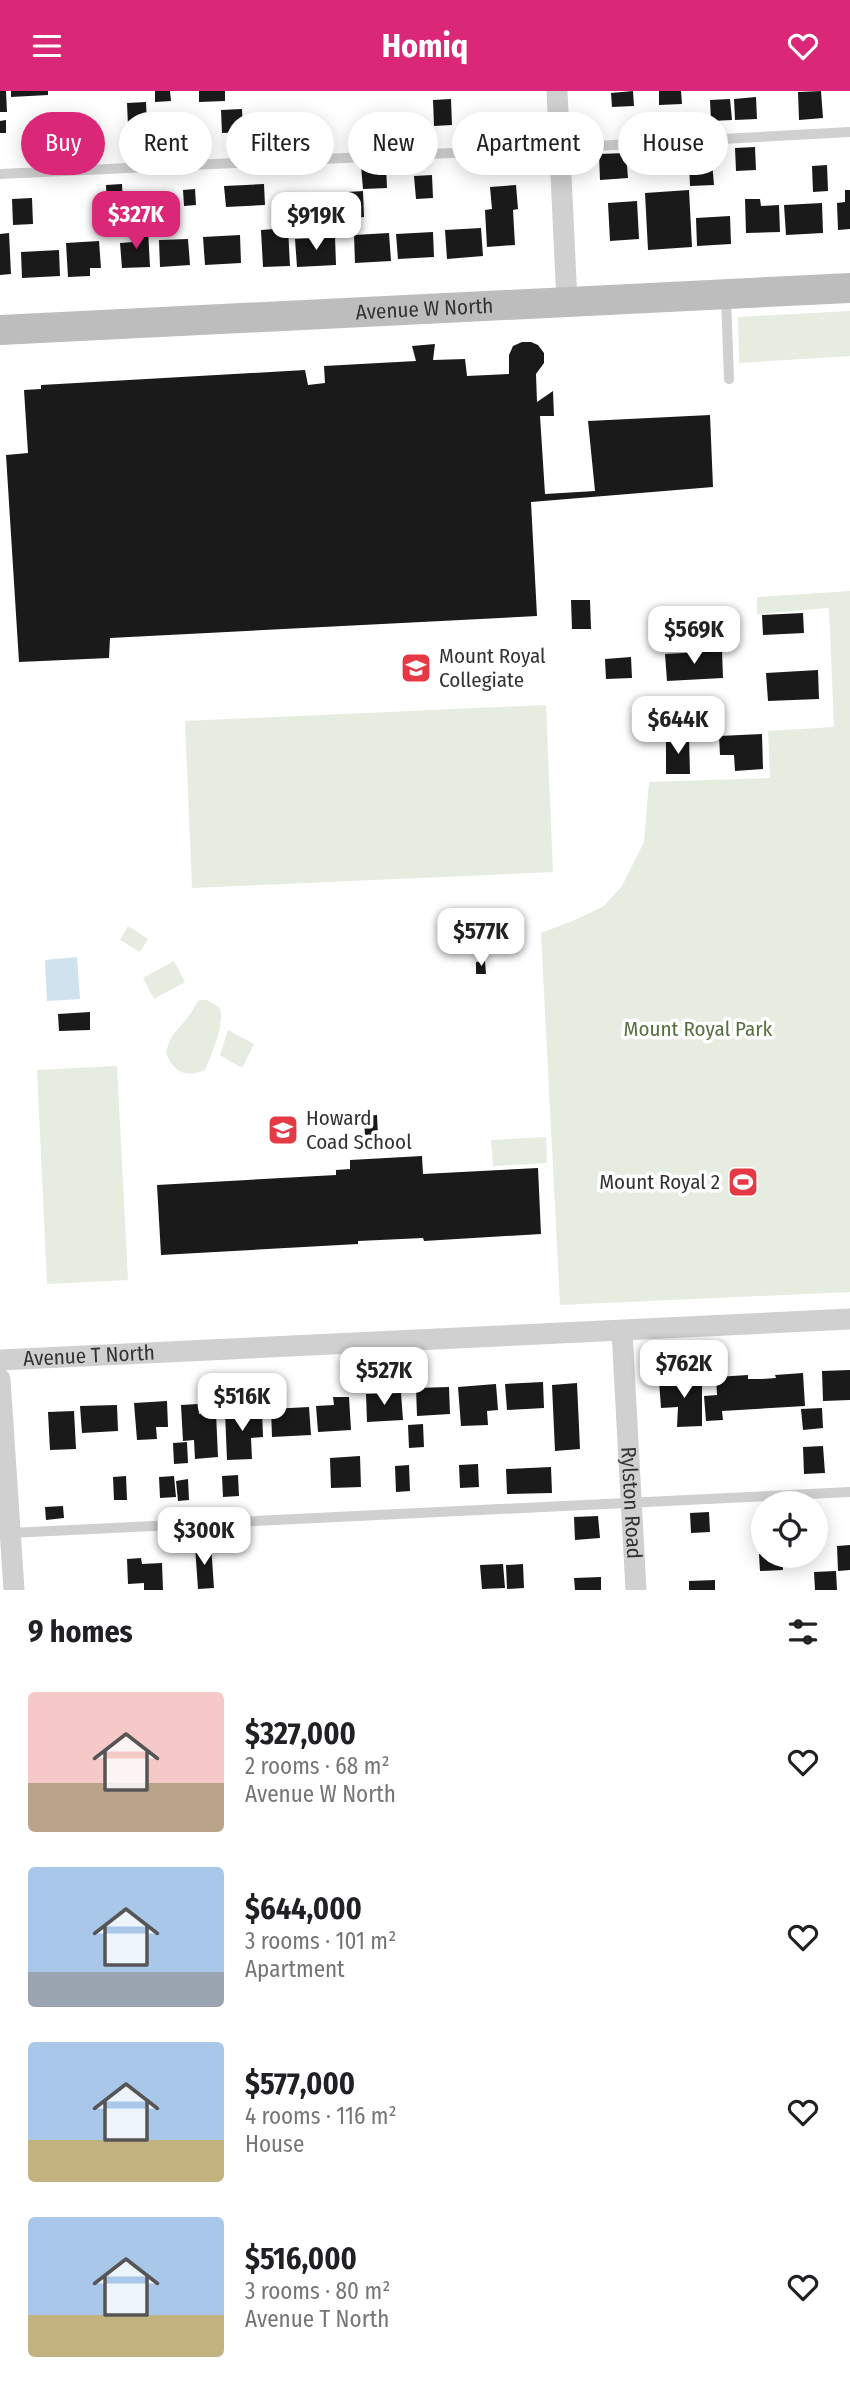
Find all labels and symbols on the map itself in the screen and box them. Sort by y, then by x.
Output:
pin: $327K [87,191,185,251]
pin: $919K [267,193,365,252]
street label: Avenue W North [355,293,494,325]
pin: $569K [645,607,743,666]
place label: Mount Royal Collegiate [439,643,546,693]
school or university icon: Mount Royal Collegiate [399,651,433,685]
pin: $644K [629,697,727,756]
pin: $577K [432,909,530,968]
park label: Mount Royal Park [624,1016,773,1042]
place label: Howard Coad School [306,1105,412,1155]
school or university icon: Howard Coad School [266,1113,300,1147]
sports icon: Mount Royal 2 [726,1165,760,1199]
place label: Mount Royal 2 [599,1169,720,1195]
street label: Avenue T North [22,1340,155,1372]
pin: $762K [635,1341,733,1400]
pin: $527K [335,1347,433,1407]
pin: $516K [193,1373,291,1433]
street label: Rylston Road [615,1446,647,1560]
pin: $300K [155,1507,253,1567]

